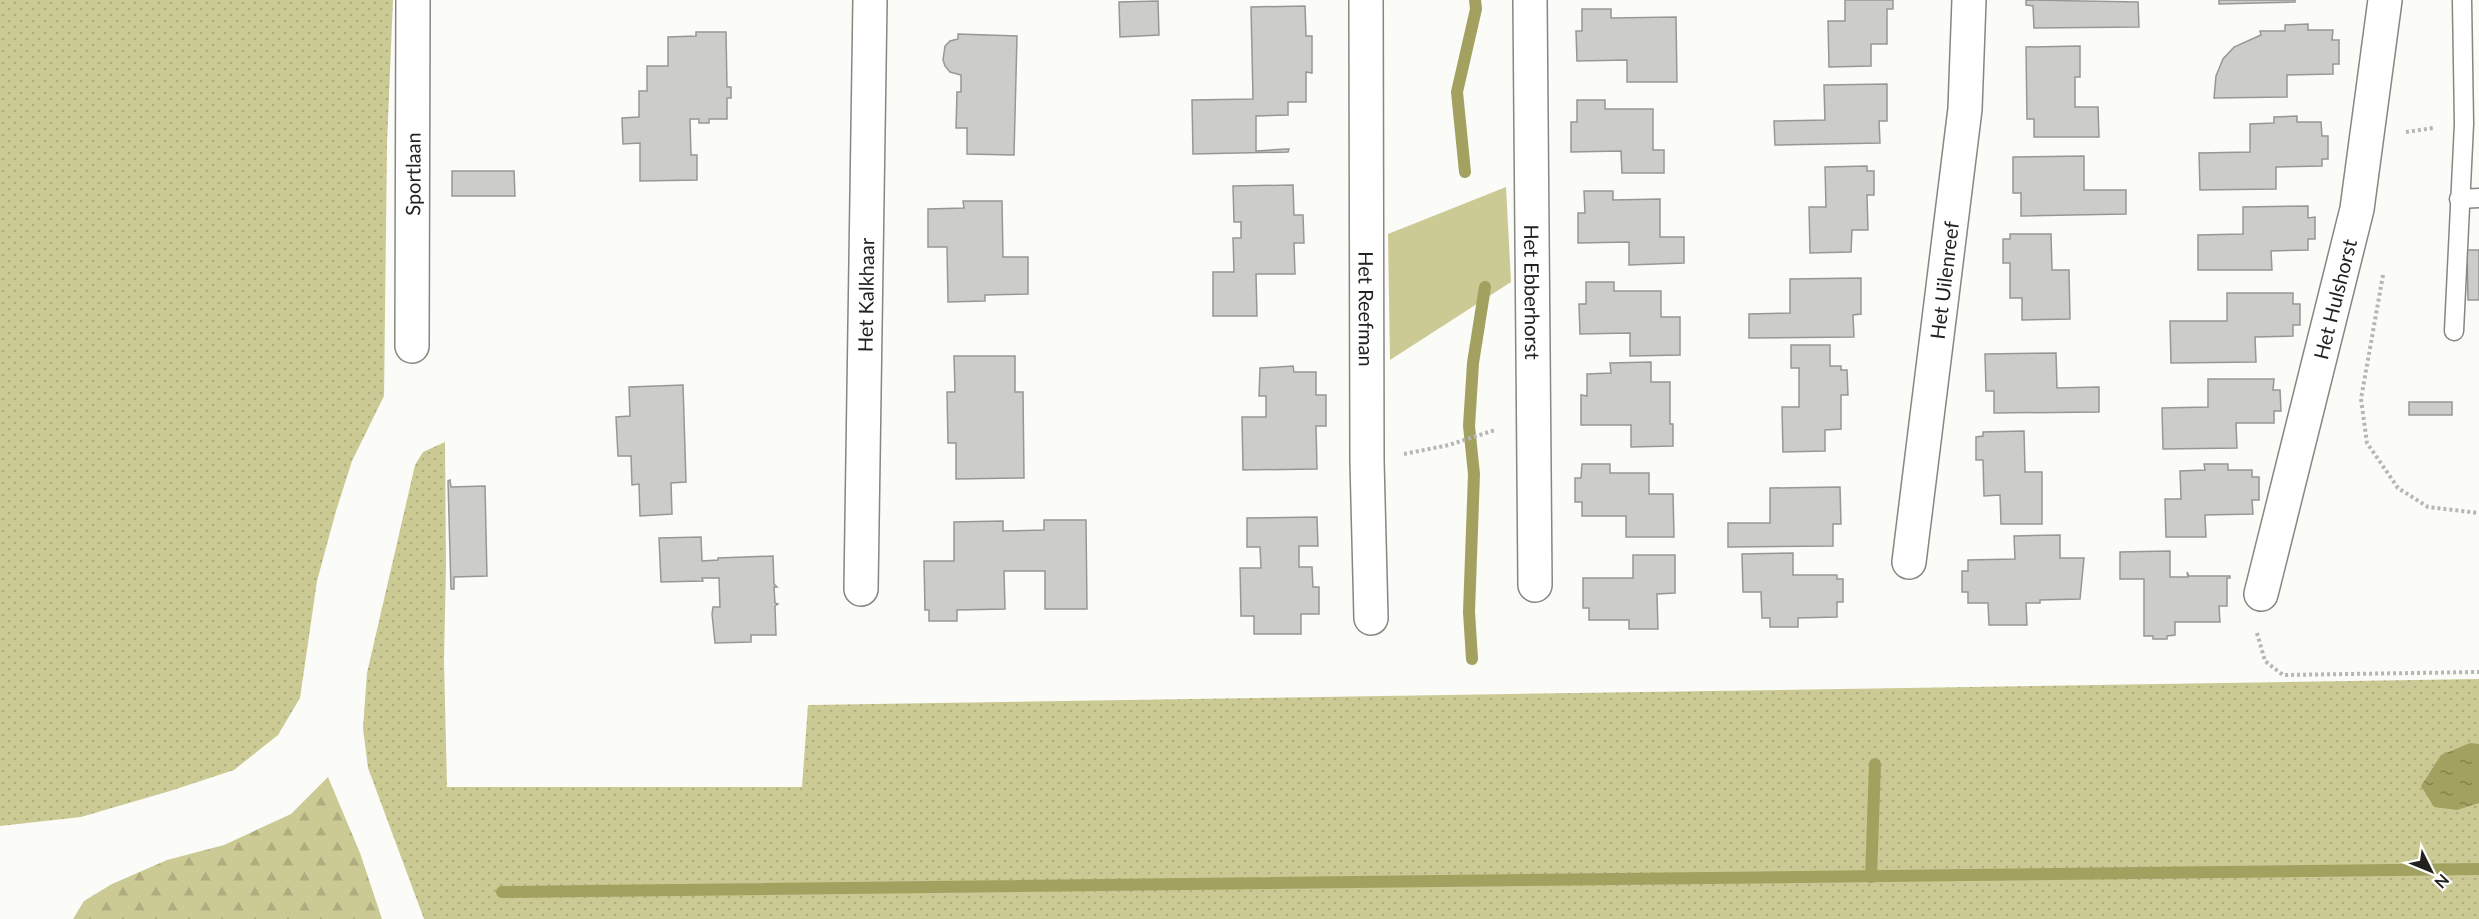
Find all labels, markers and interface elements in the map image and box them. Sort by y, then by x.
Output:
street label: Sportlaan [400,132,425,216]
street label: Het Uilenreef [1925,220,1963,340]
street label: Het Ebberhorst [1520,224,1545,360]
street label: Het Hulshorst [2308,236,2361,362]
street label: Het Kalkhaar [853,237,878,352]
street label: Het Reefman [1355,251,1379,367]
north arrow [2401,841,2461,901]
text: N [2431,871,2453,893]

